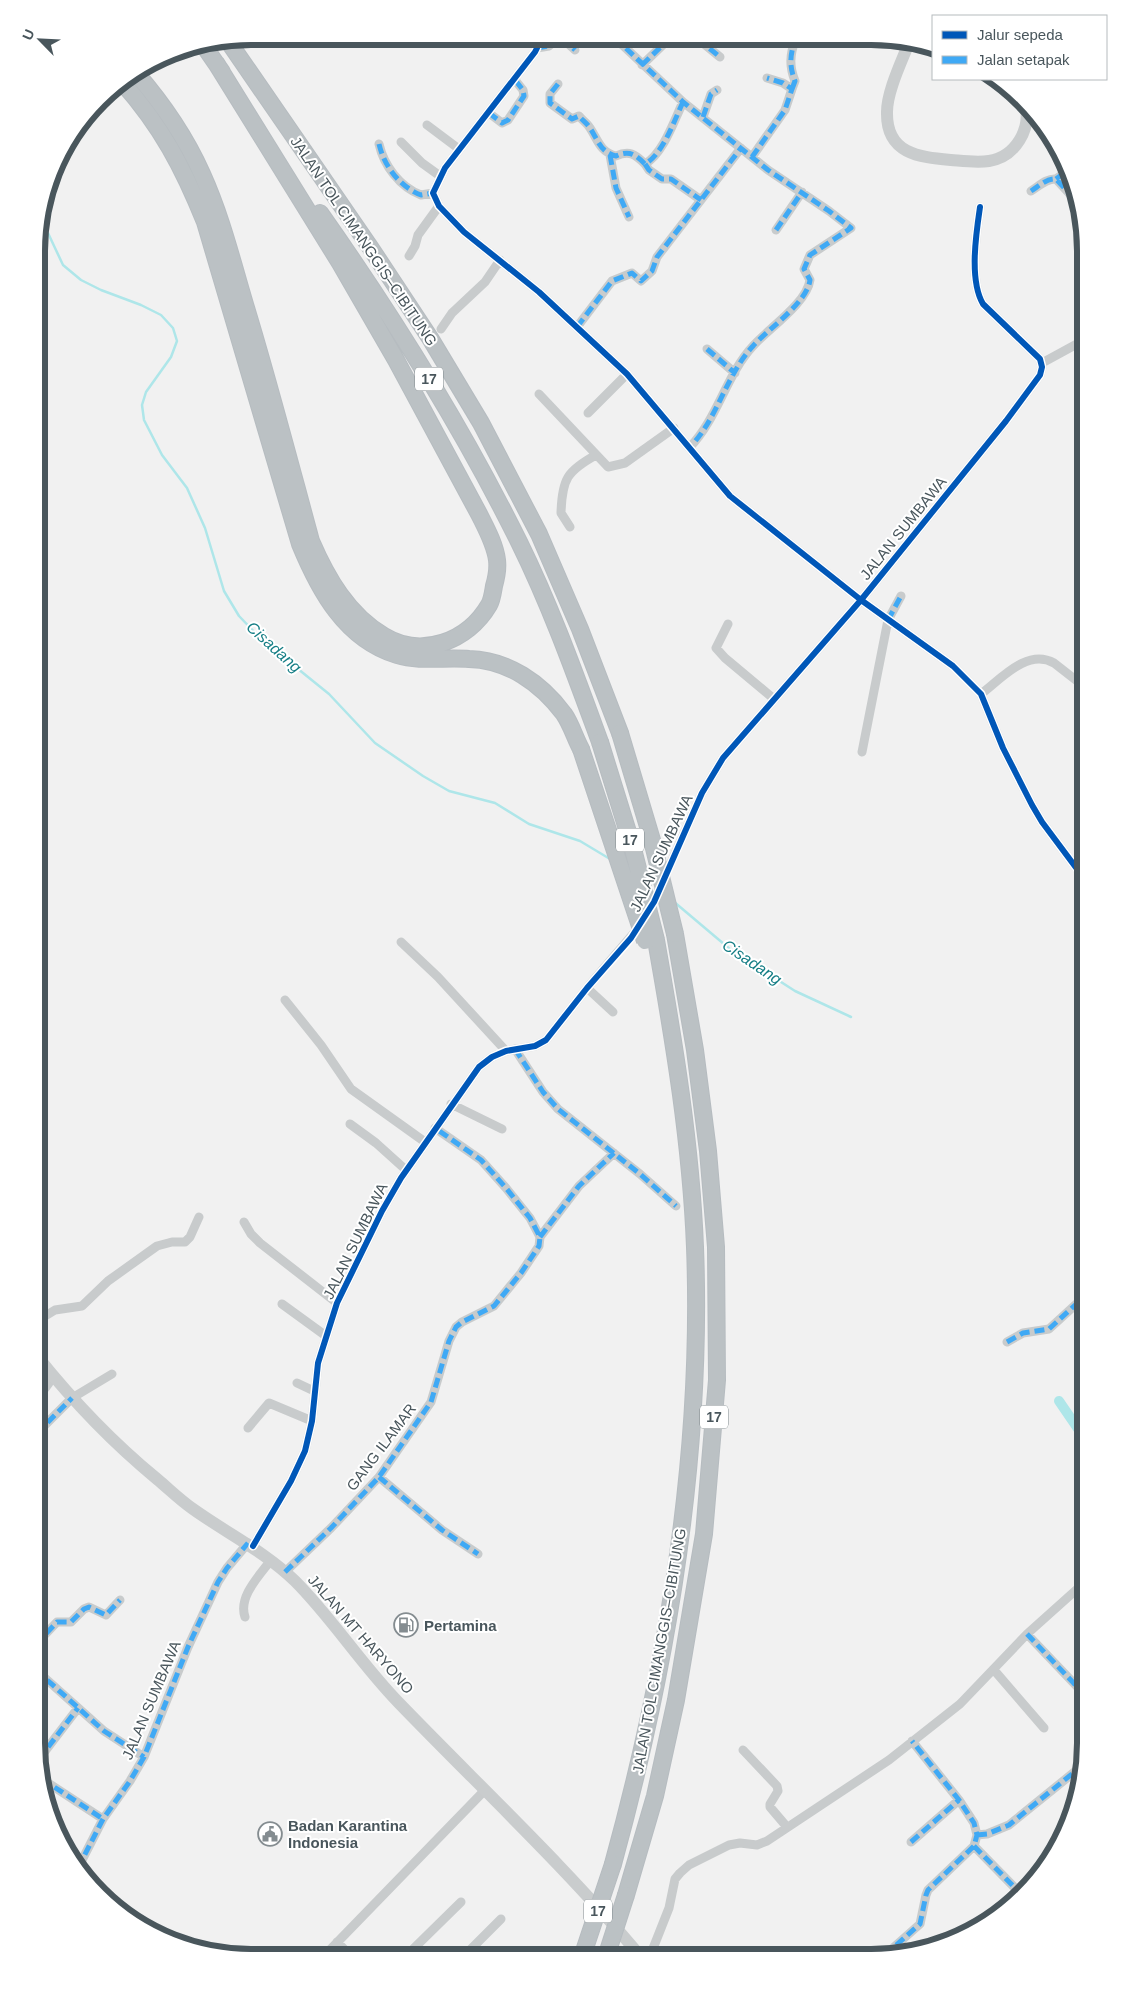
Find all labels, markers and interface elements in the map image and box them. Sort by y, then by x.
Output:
north arrow [15,15,65,65]
legend [932,15,1107,80]
text: Jalur sepeda [977,26,1064,43]
text: U [19,27,37,43]
text: Jalan setapak [977,51,1070,68]
street label: JALAN TOL CIMANGGIS–CIBITUNG [287,133,441,349]
road number: 17 [415,368,443,390]
street label: JALAN SUMBAWA [856,473,950,583]
water label: Cisadang [243,618,305,676]
street label: JALAN SUMBAWA [626,792,696,914]
road number: 17 [616,828,644,852]
water label: Cisadang [719,936,785,988]
street label: JALAN SUMBAWA [319,1180,391,1302]
street label: GANG ILAMAR [343,1400,419,1494]
road number: 17 [700,1405,728,1428]
street label: JALAN TOL CIMANGGIS–CIBITUNG [629,1527,689,1775]
street label: JALAN MT HARYONO [305,1571,417,1697]
fuel station icon: Pertamina [393,1612,419,1638]
place label: Pertamina [424,1617,497,1634]
street label: JALAN SUMBAWA [118,1638,184,1762]
place label: Badan Karantina Indonesia [288,1817,408,1851]
public building icon: Badan Karantina Indonesia [257,1821,283,1847]
road number: 17 [584,1900,612,1922]

